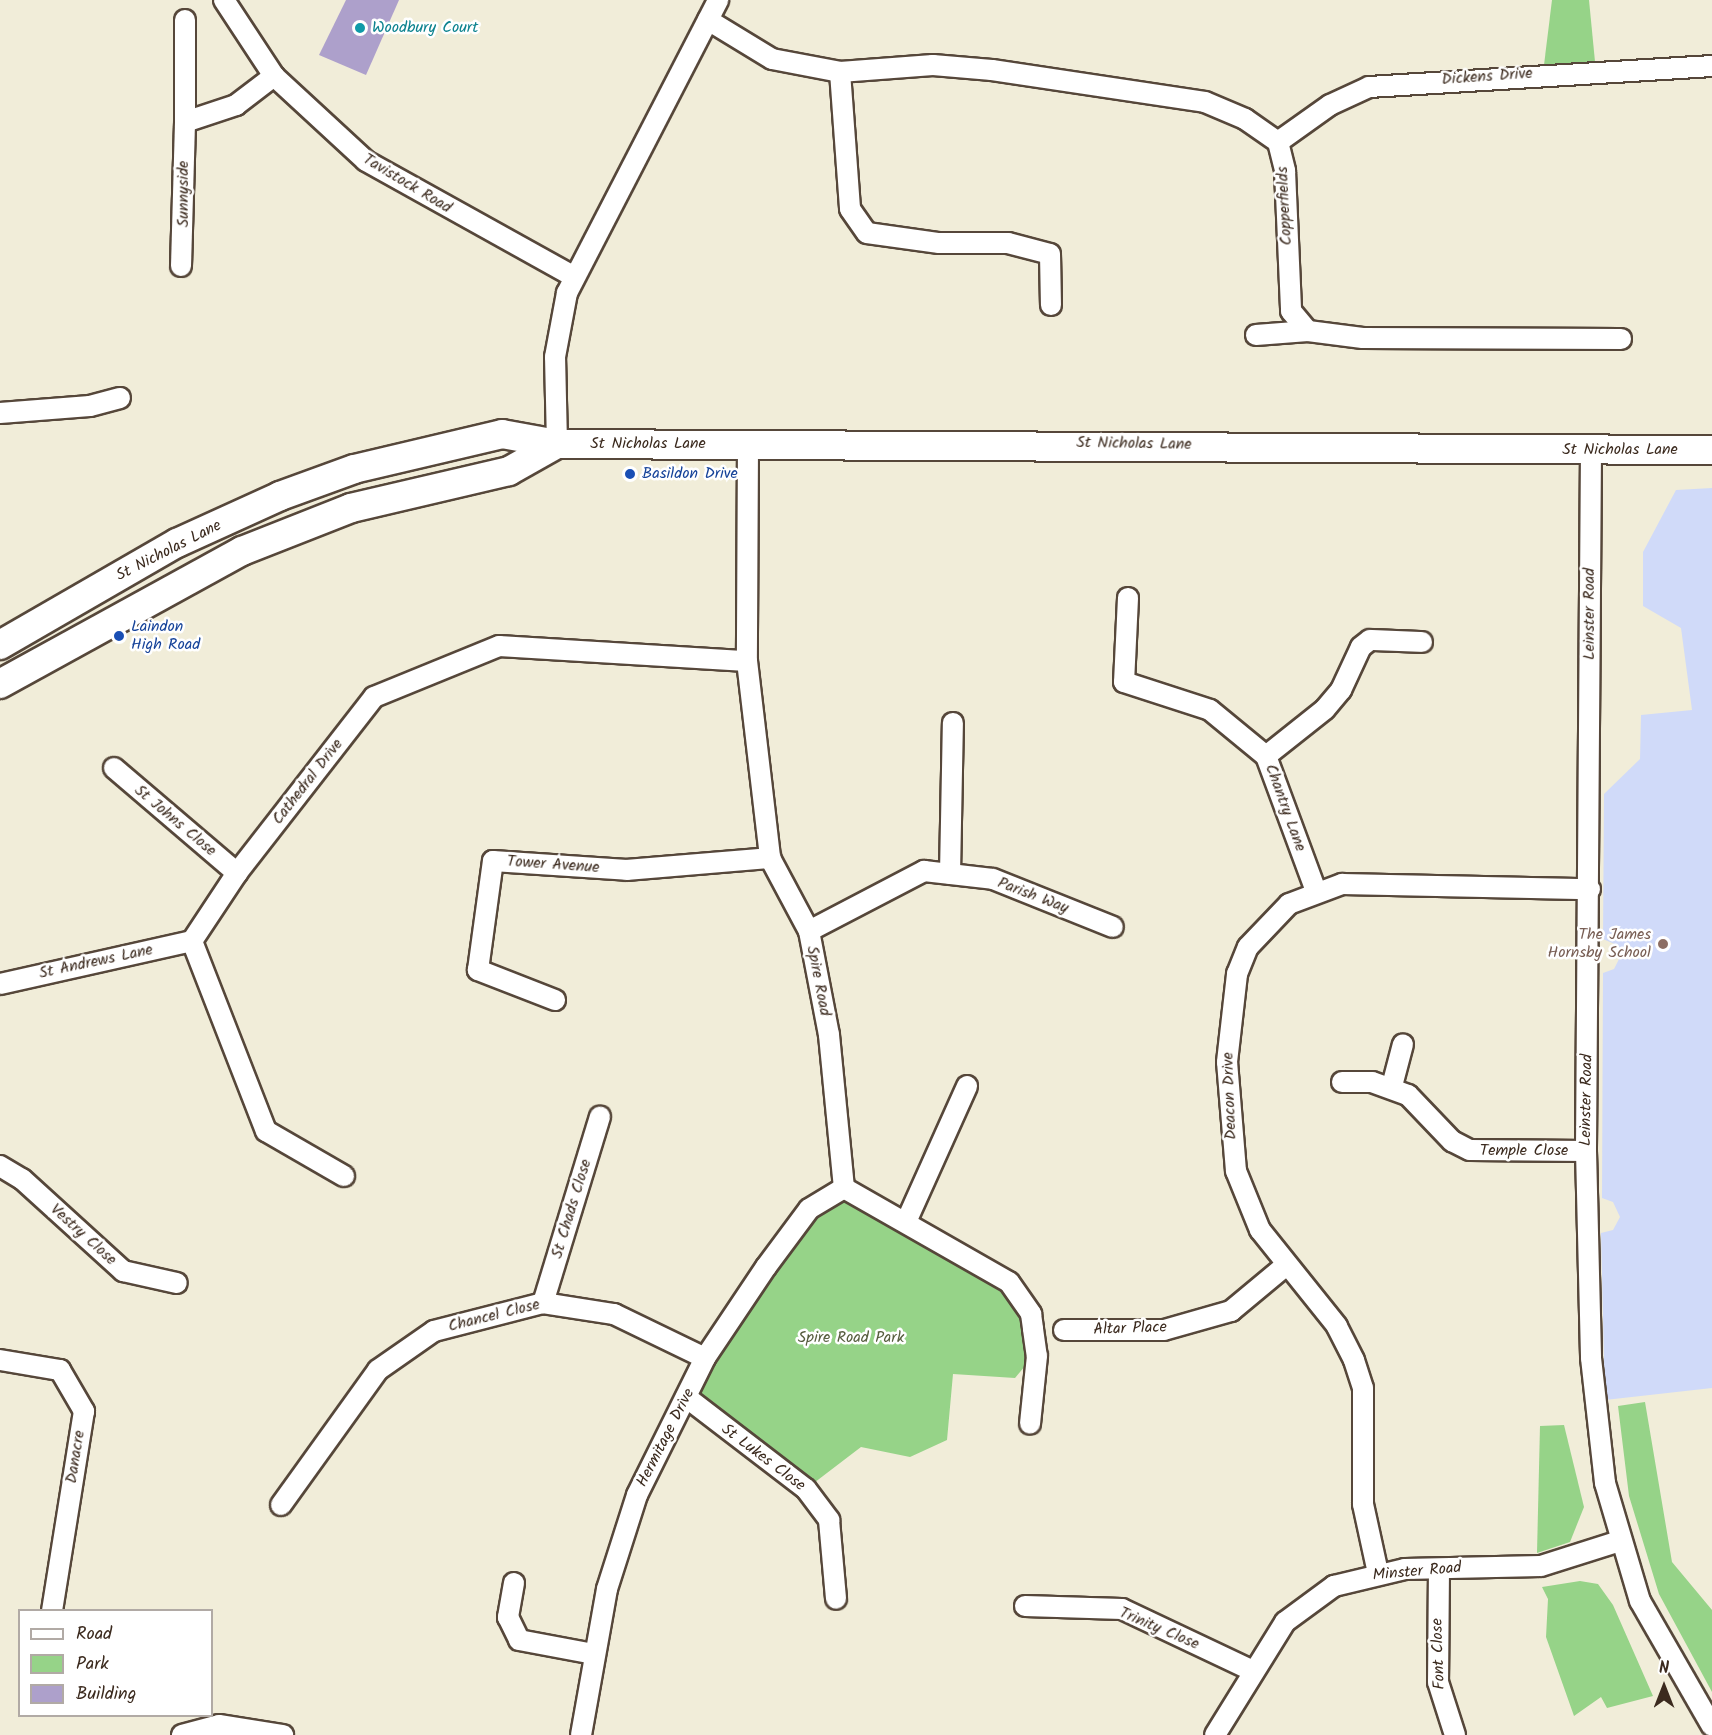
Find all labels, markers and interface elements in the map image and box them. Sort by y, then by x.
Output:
place label: Woodbury Court [372,18,478,38]
marker: Woodbury Court [353,21,367,35]
street label: Dickens Drive [1441,64,1533,90]
street label: Tavistock Road [359,150,455,218]
street label: Sunnyside [174,161,194,227]
street label: Copperfields [1273,166,1297,246]
street label: St Nicholas Lane [1076,433,1192,455]
street label: St Nicholas Lane [590,434,706,454]
street label: St Nicholas Lane [1562,440,1678,460]
place label: Basildon Drive [642,464,738,484]
marker: Basildon Drive [623,467,637,481]
street label: St Nicholas Lane [113,516,225,586]
street label: Leinster Road [1580,568,1600,660]
place label: Laindon High Road [131,617,200,655]
marker: Laindon High Road [112,629,126,643]
street label: Cathedral Drive [269,735,347,829]
street label: Chantry Lane [1260,762,1310,854]
street label: St Johns Close [130,781,220,861]
street label: Tower Avenue [506,852,600,878]
street label: Parish Way [995,874,1071,918]
place label: The James Hornsby School [1547,925,1651,963]
marker: The James Hornsby School [1656,937,1670,951]
street label: St Andrews Lane [37,941,155,983]
street label: Spire Road [802,944,834,1018]
street label: Deacon Drive [1219,1052,1241,1140]
street label: Leinster Road [1577,1054,1597,1146]
street label: Temple Close [1480,1141,1568,1161]
street label: St Chads Close [548,1157,596,1261]
street label: Vestry Close [46,1200,120,1270]
street label: Chancel Close [446,1295,542,1337]
street label: Altar Place [1093,1318,1167,1340]
park label: Spire Road Park [798,1328,904,1348]
street label: Hermitage Drive [633,1386,699,1490]
street label: St Lukes Close [717,1420,809,1496]
street label: Danacre [62,1429,90,1485]
street label: Minster Road [1372,1559,1462,1585]
street label: Trinity Close [1116,1604,1202,1654]
legend [18,1609,213,1717]
street label: Font Close [1428,1618,1450,1690]
text: Road [76,1620,112,1649]
text: Park [76,1650,109,1679]
text: N [1659,1656,1669,1681]
north arrow [1634,1657,1694,1717]
text: Building [76,1680,136,1709]

